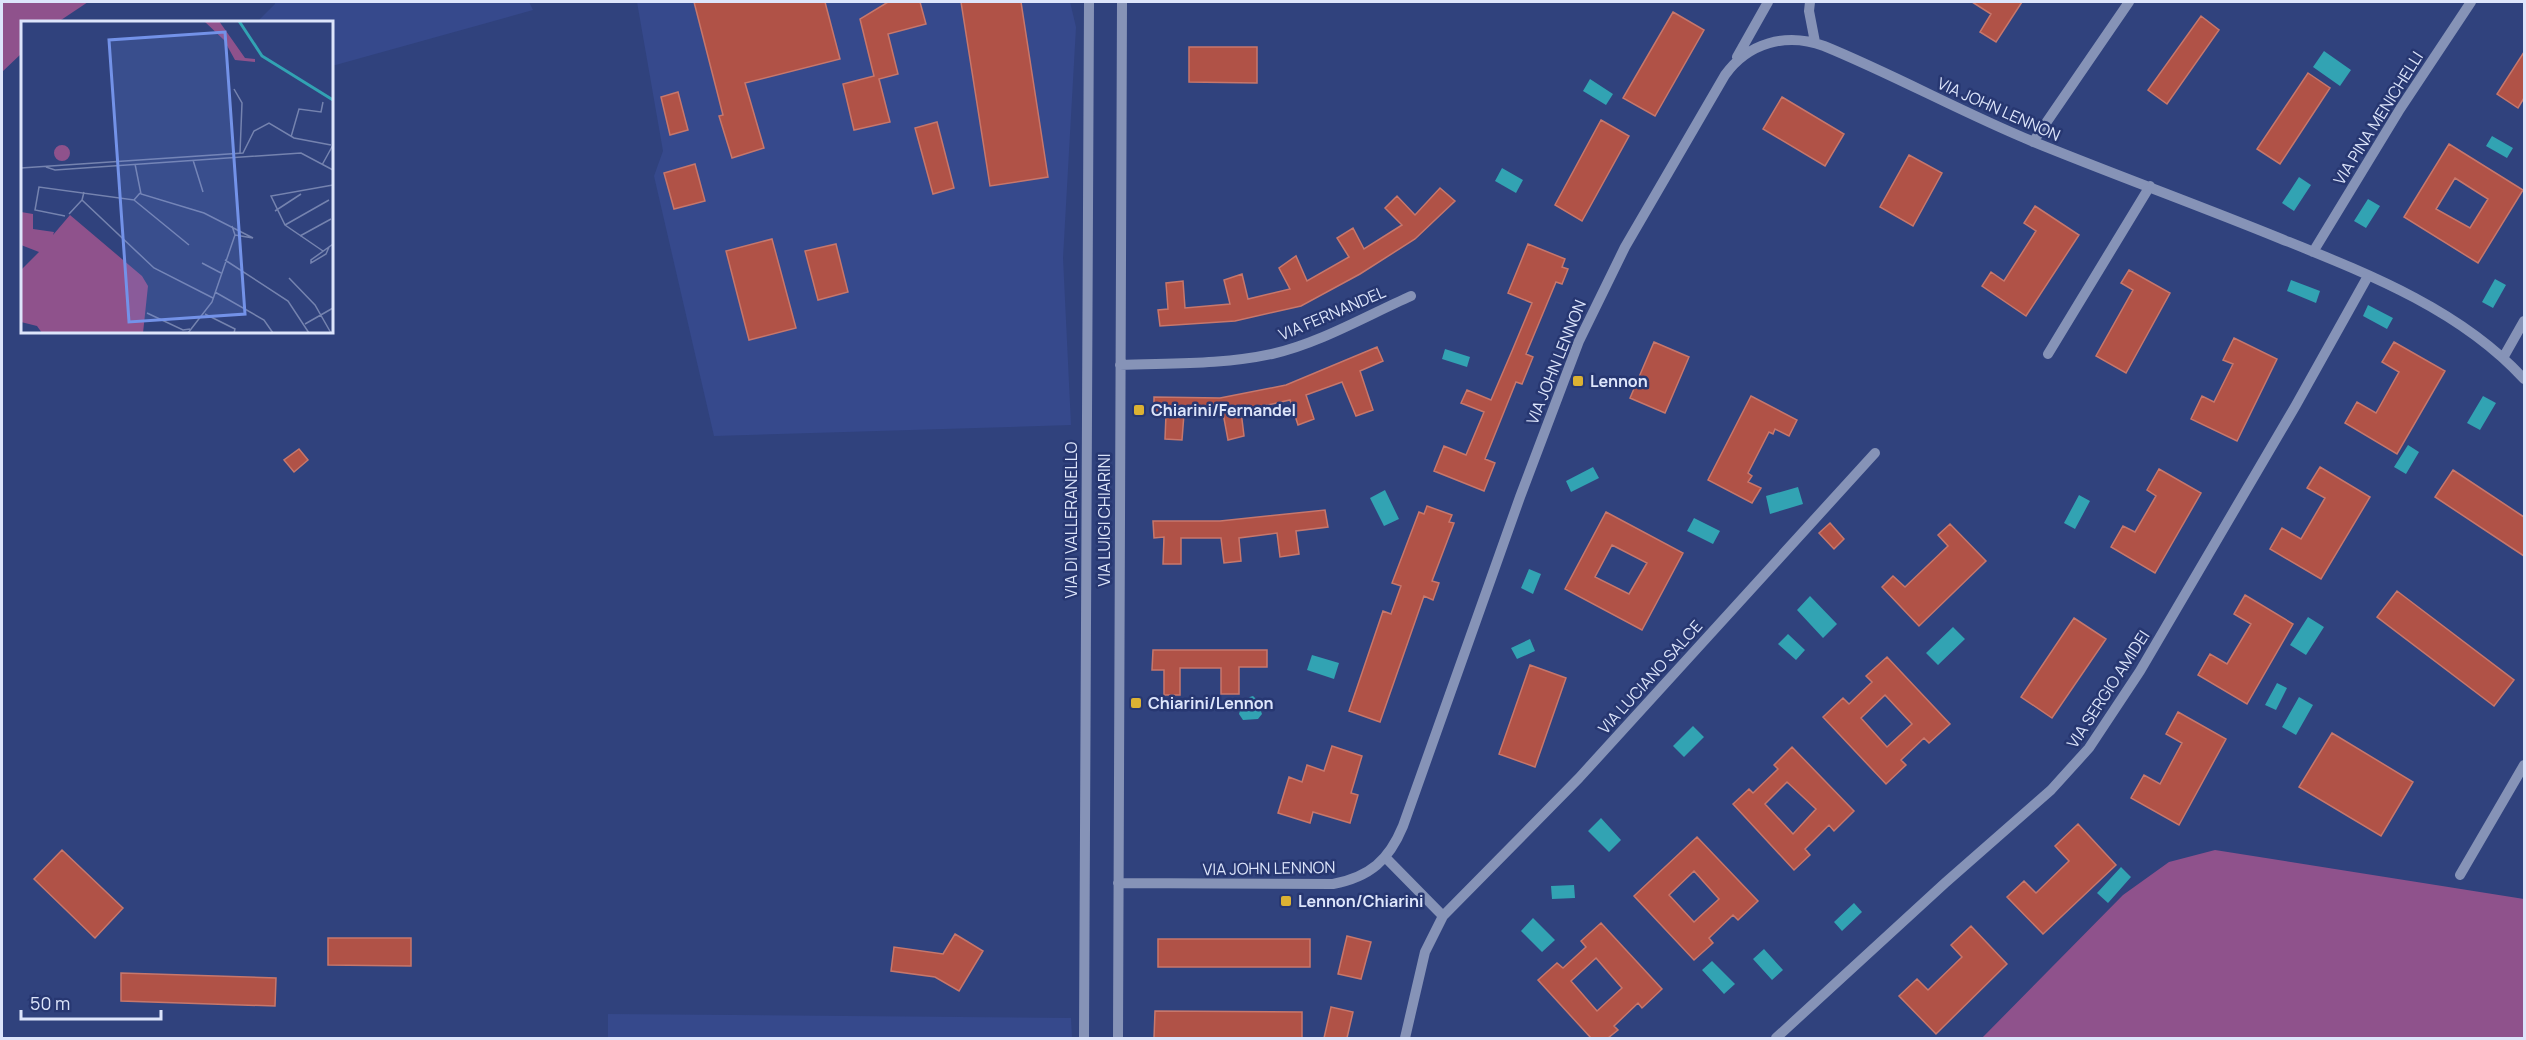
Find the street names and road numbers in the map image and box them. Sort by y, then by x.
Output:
street label: VIA PINA MENICHELLI [2328,47,2428,189]
street label: VIA JOHN LENNON [1934,72,2064,146]
street label: VIA FERNANDEL [1275,281,1389,345]
street label: VIA JOHN LENNON [1521,296,1591,428]
street label: VIA DI VALLERANELLO [1060,441,1082,598]
street label: VIA LUIGI CHIARINI [1093,454,1115,586]
street label: VIA LUCIANO SALCE [1593,615,1707,739]
street label: VIA SERGIO AMIDEI [2062,626,2154,752]
street label: VIA JOHN LENNON [1203,856,1335,880]

